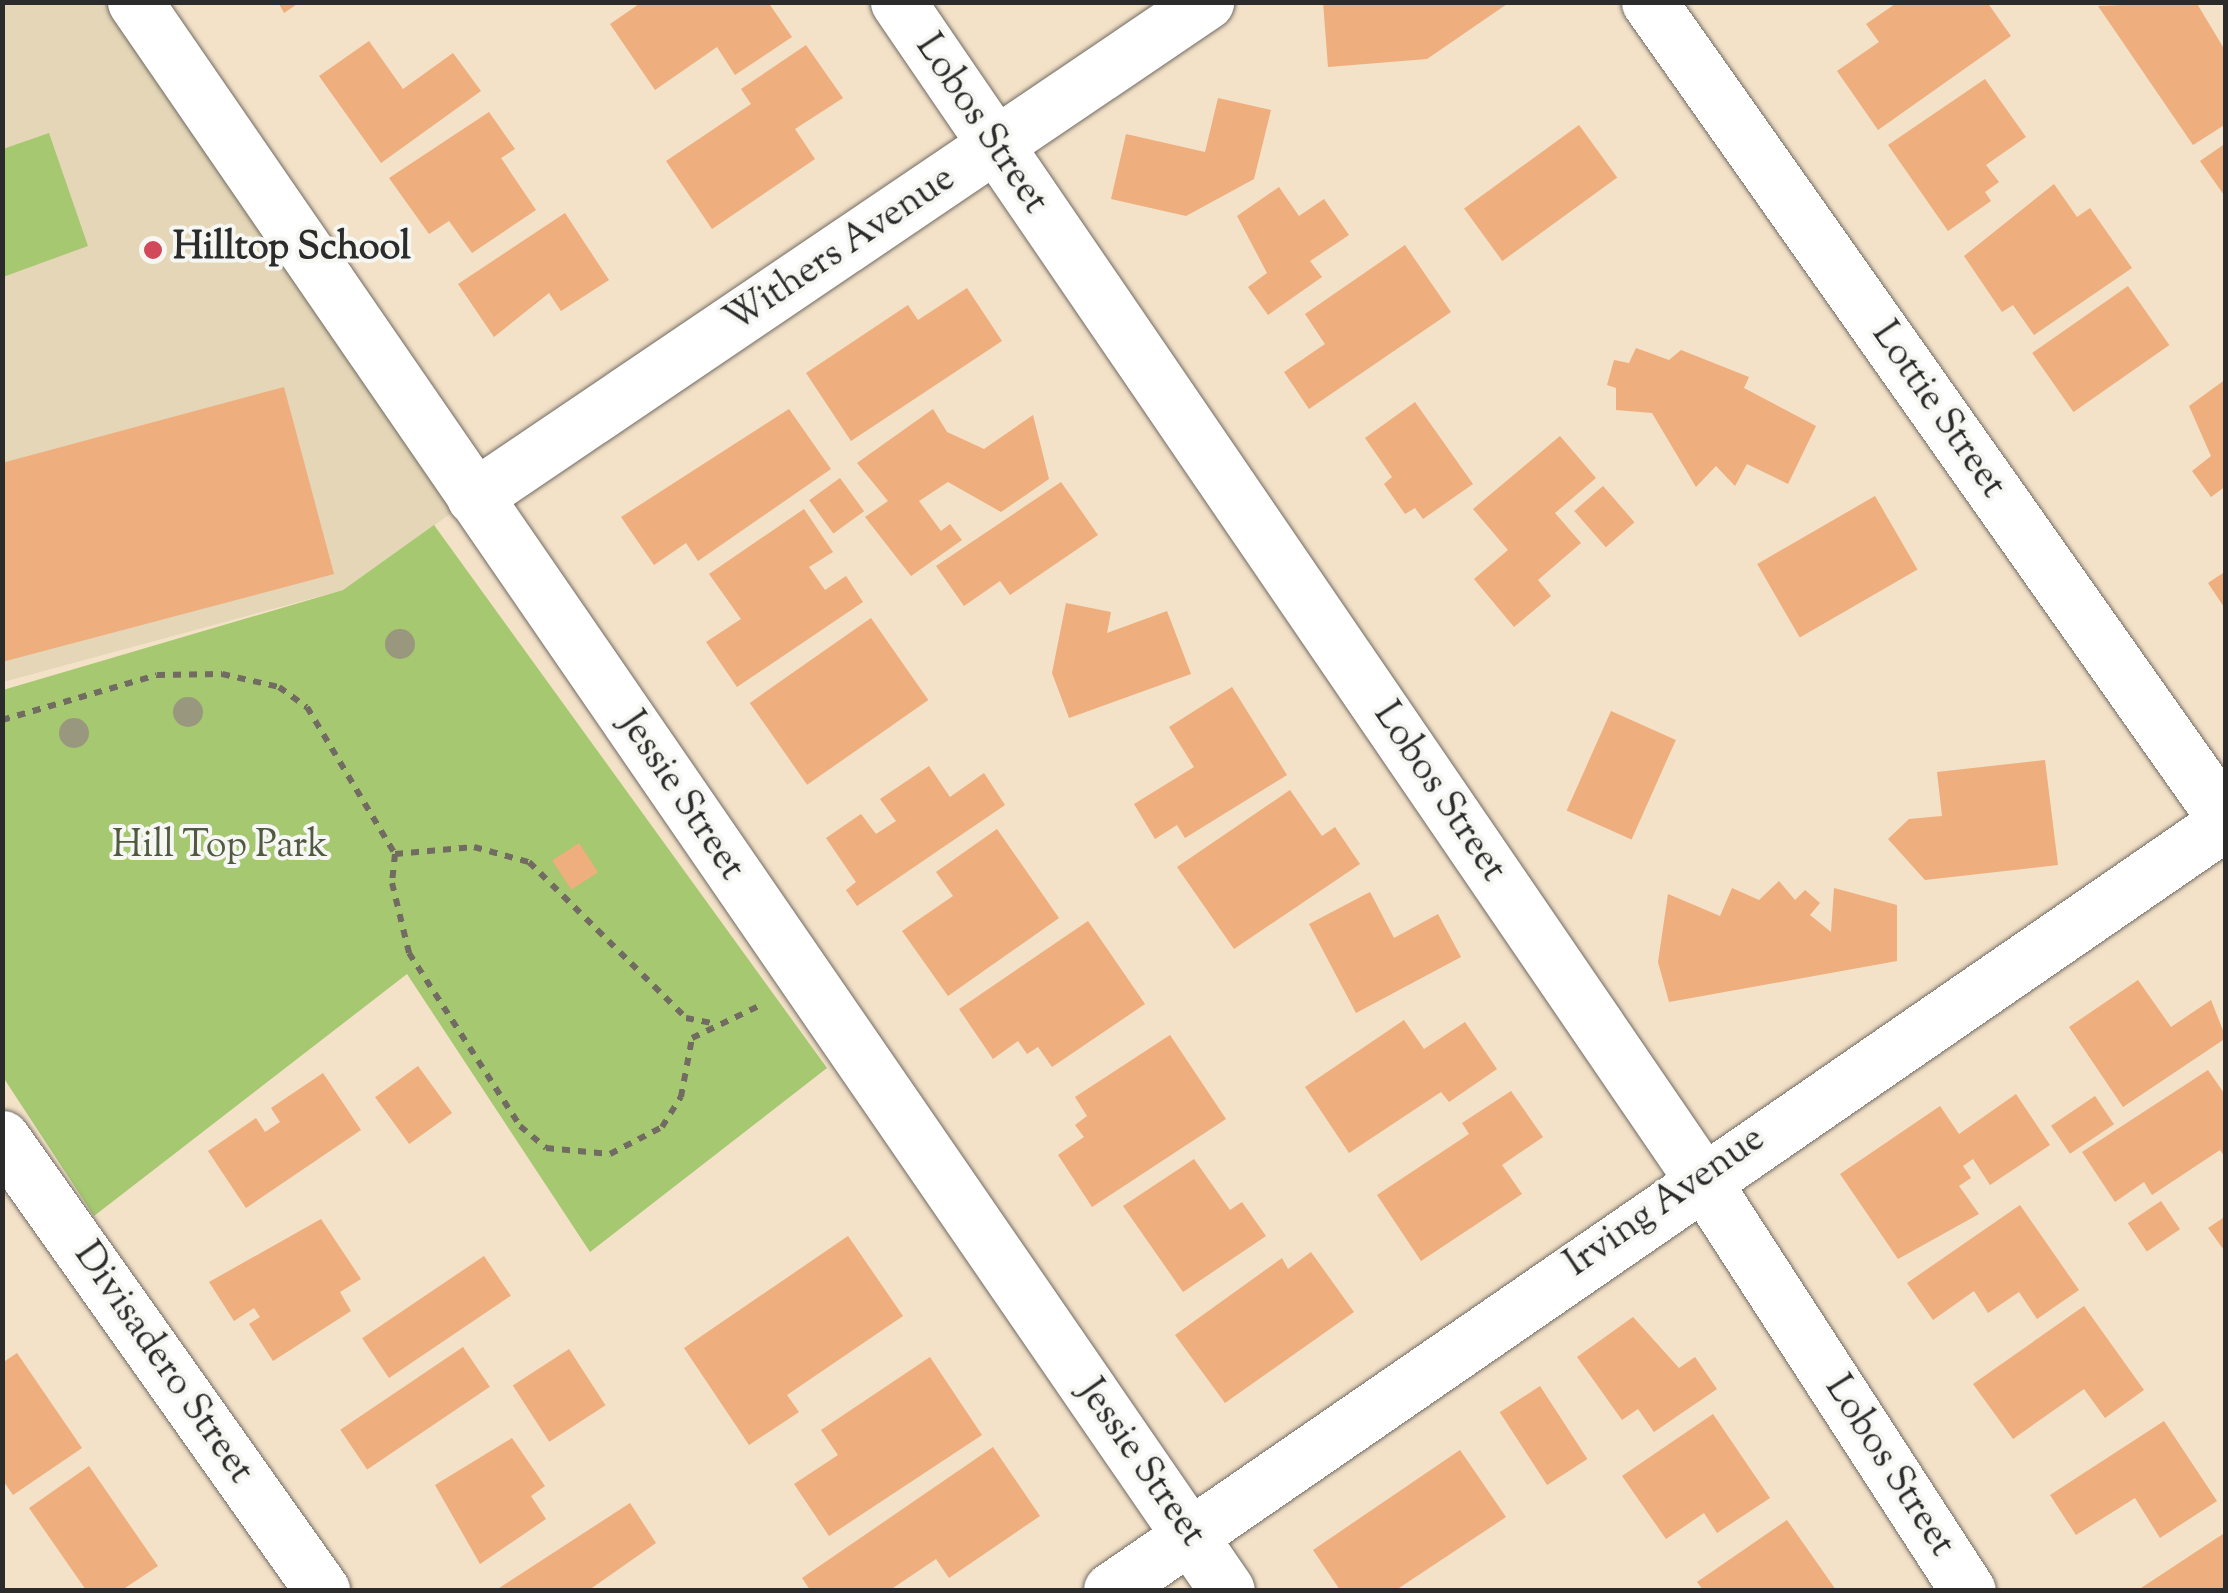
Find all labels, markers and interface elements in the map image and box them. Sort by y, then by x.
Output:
street label: Lobos Street [903,27,1057,223]
street label: Withers Avenue [717,157,965,345]
place label: Hilltop School [173,227,411,273]
marker: Hilltop School [142,239,164,261]
street label: Lottie Street [1860,314,2014,508]
street label: Lobos Street [1361,695,1515,891]
street label: Jessie Street [607,704,753,890]
park label: Hill Top Park [112,825,328,871]
street label: Irving Avenue [1557,1117,1775,1289]
street label: Divisadero Street [62,1235,262,1493]
street label: Lobos Street [1813,1368,1963,1566]
street label: Jessie Street [1066,1372,1214,1556]

